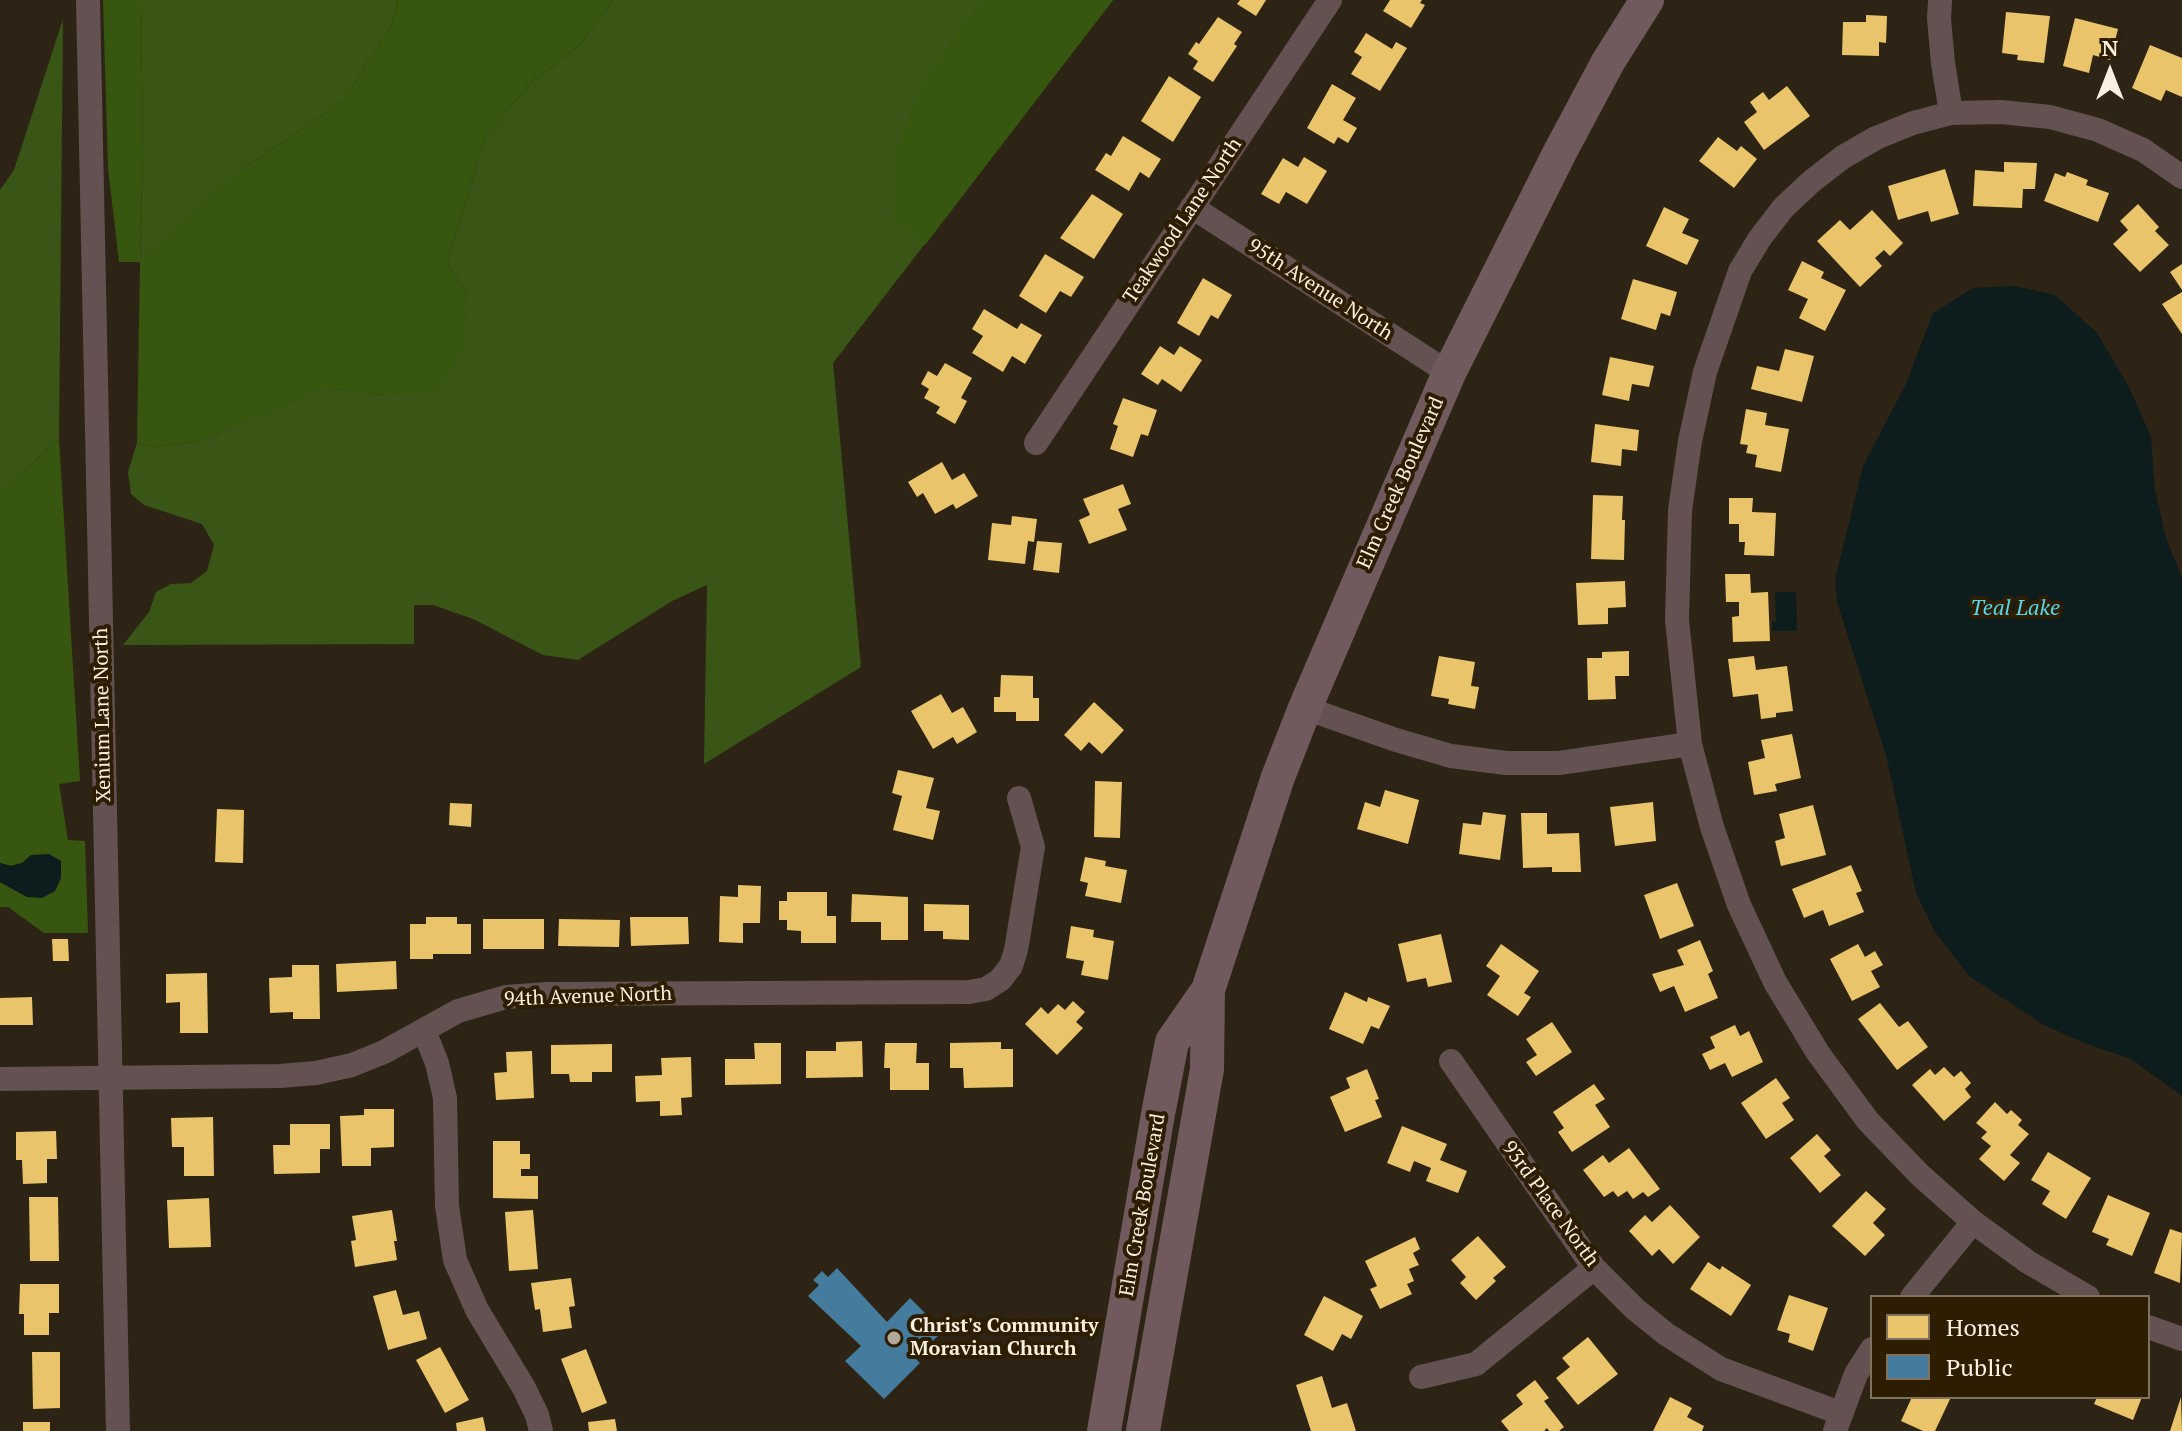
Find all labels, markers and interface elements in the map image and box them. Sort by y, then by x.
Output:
north arrow [2070,32,2150,112]
text: N [2102,33,2118,62]
street label: Teakwood Lane North [1119,134,1247,308]
street label: 95th Avenue North [1243,234,1397,346]
street label: Elm Creek Boulevard [1352,394,1450,572]
water label: Teal Lake [1970,596,2060,622]
street label: Xenium Lane North [89,628,117,802]
street label: 94th Avenue North [504,982,672,1012]
street label: Elm Creek Boulevard [1115,1112,1171,1298]
street label: 93rd Place North [1496,1137,1604,1271]
legend [1870,1295,2150,1399]
text: Homes [1946,1311,2020,1343]
place label: Christ's Community Moravian Church [910,1314,1099,1361]
marker: Christ's Community Moravian Church [885,1329,903,1347]
text: Public [1946,1351,2013,1383]

